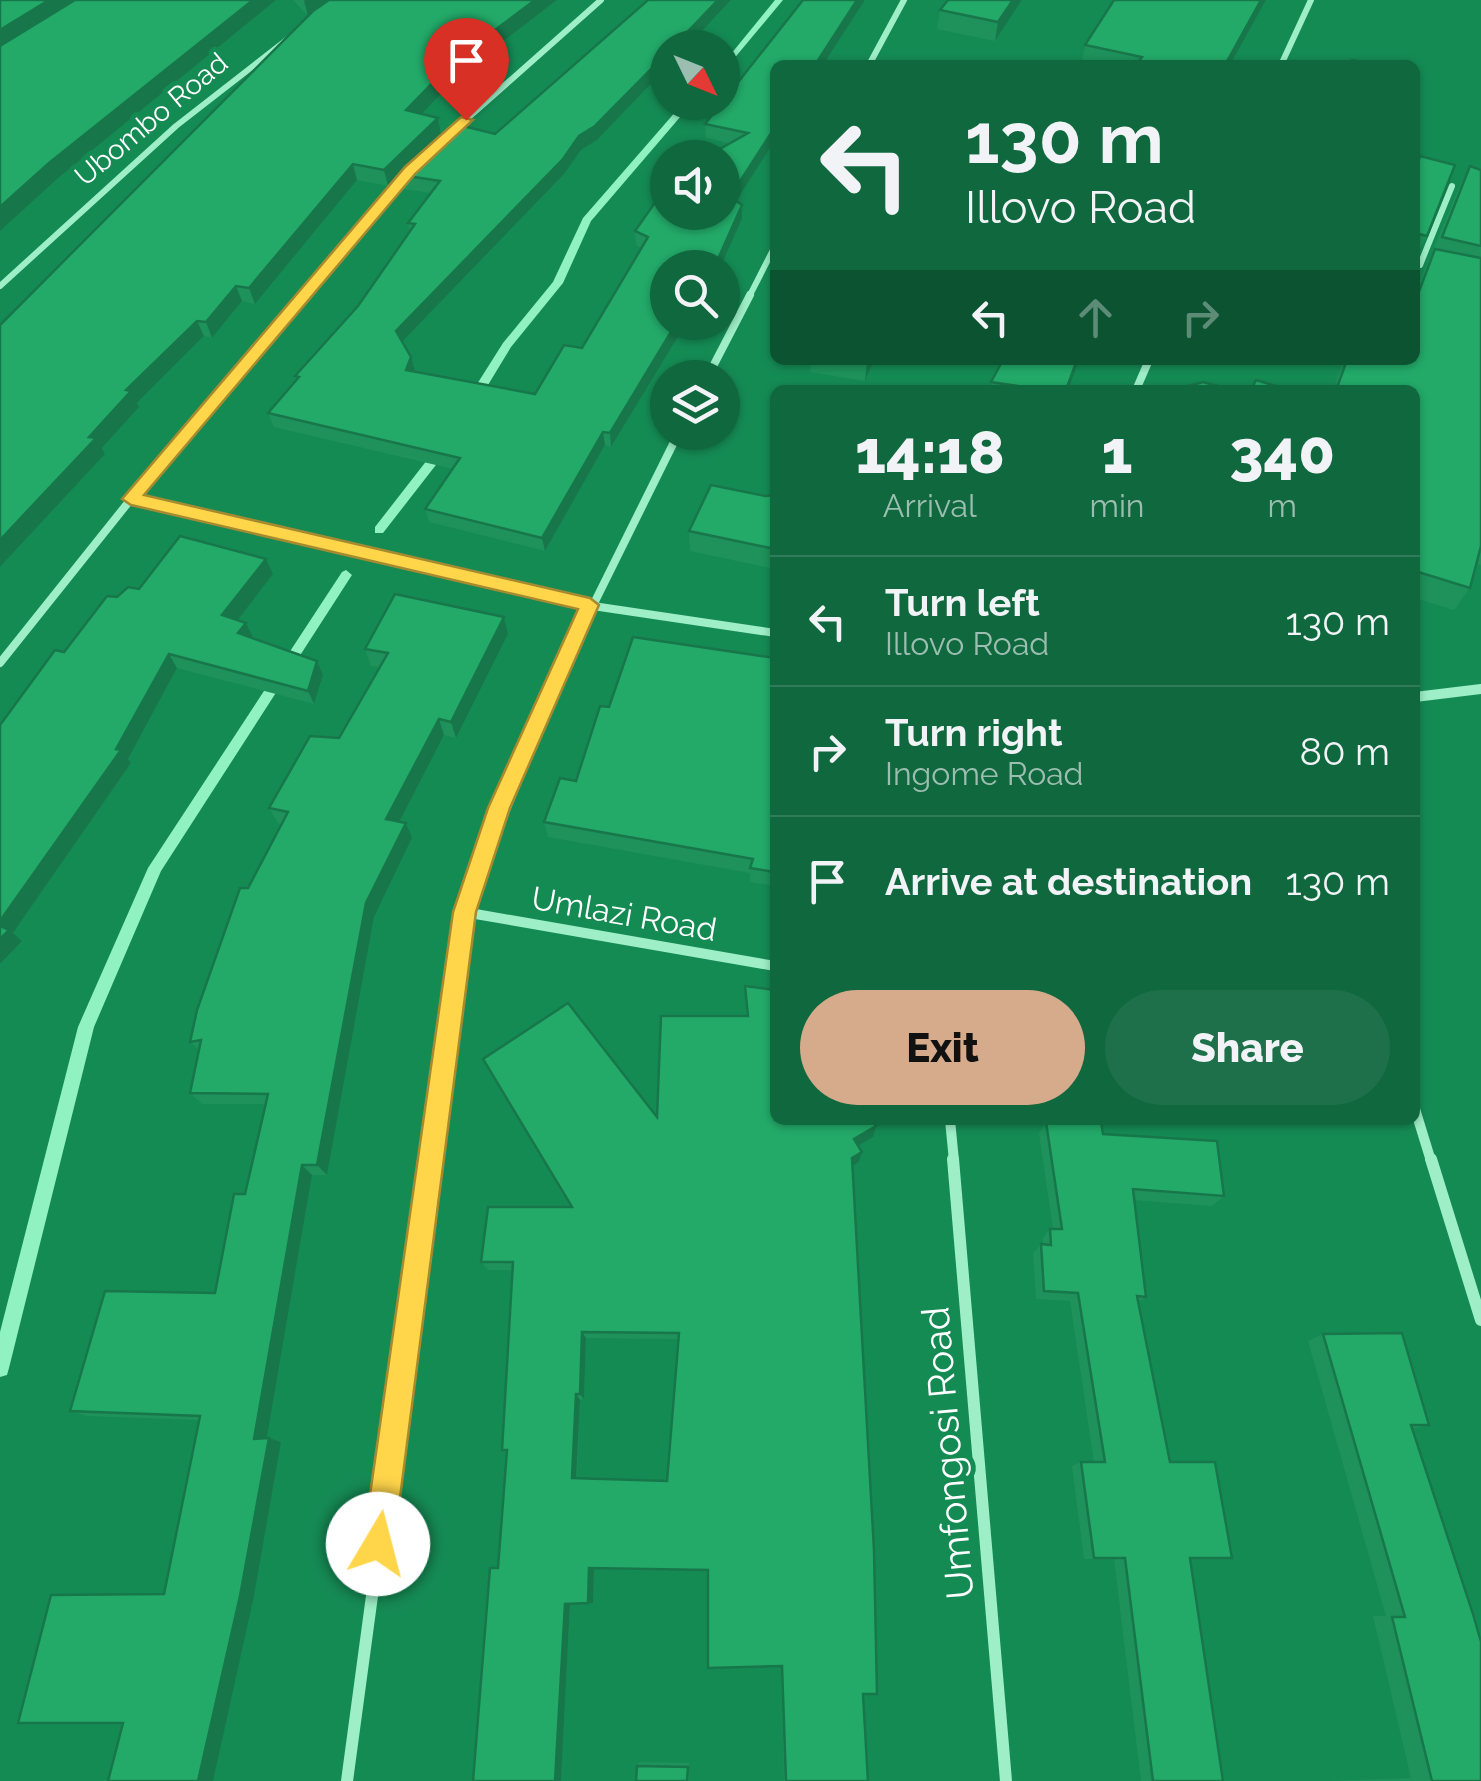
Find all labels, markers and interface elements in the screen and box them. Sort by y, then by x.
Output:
pin [424,18,509,121]
north arrow [650,30,740,120]
map controls [650,30,740,450]
icon: arrive [439,33,494,88]
street label: Ubombo Road [68,46,234,193]
text: 130 m [965,97,1164,179]
icon: left [800,100,930,230]
button: sound [650,140,740,230]
text: Illovo Road [965,181,1196,234]
button: search [650,250,740,340]
icon: left [963,290,1018,345]
icon: ahead [1068,290,1123,345]
icon: right [1173,290,1228,345]
button: layers [650,360,740,450]
text: 14:18 [855,417,1005,487]
text: 1 [1101,417,1133,487]
text: 340 [1229,417,1335,487]
text: Arrival [883,487,977,524]
text: min [1089,487,1145,524]
text: m [1268,487,1297,524]
text: Turn left [885,580,1040,625]
icon: left [800,594,855,649]
text: 130 m [1286,599,1390,644]
text: Illovo Road [885,625,1049,662]
text: Turn right [885,710,1062,755]
icon: right [800,724,855,779]
text: 80 m [1300,729,1390,774]
text: Ingome Road [885,755,1084,792]
icon: arrive [800,854,855,909]
text: Arrive at destination [885,859,1252,904]
text: 130 m [1286,859,1390,904]
street label: Umlazi Road [529,879,719,948]
button: Exit [800,990,1085,1105]
button: Share [1105,990,1390,1105]
street label: Umfongosi Road [912,1305,983,1601]
position arrow [326,1492,430,1596]

